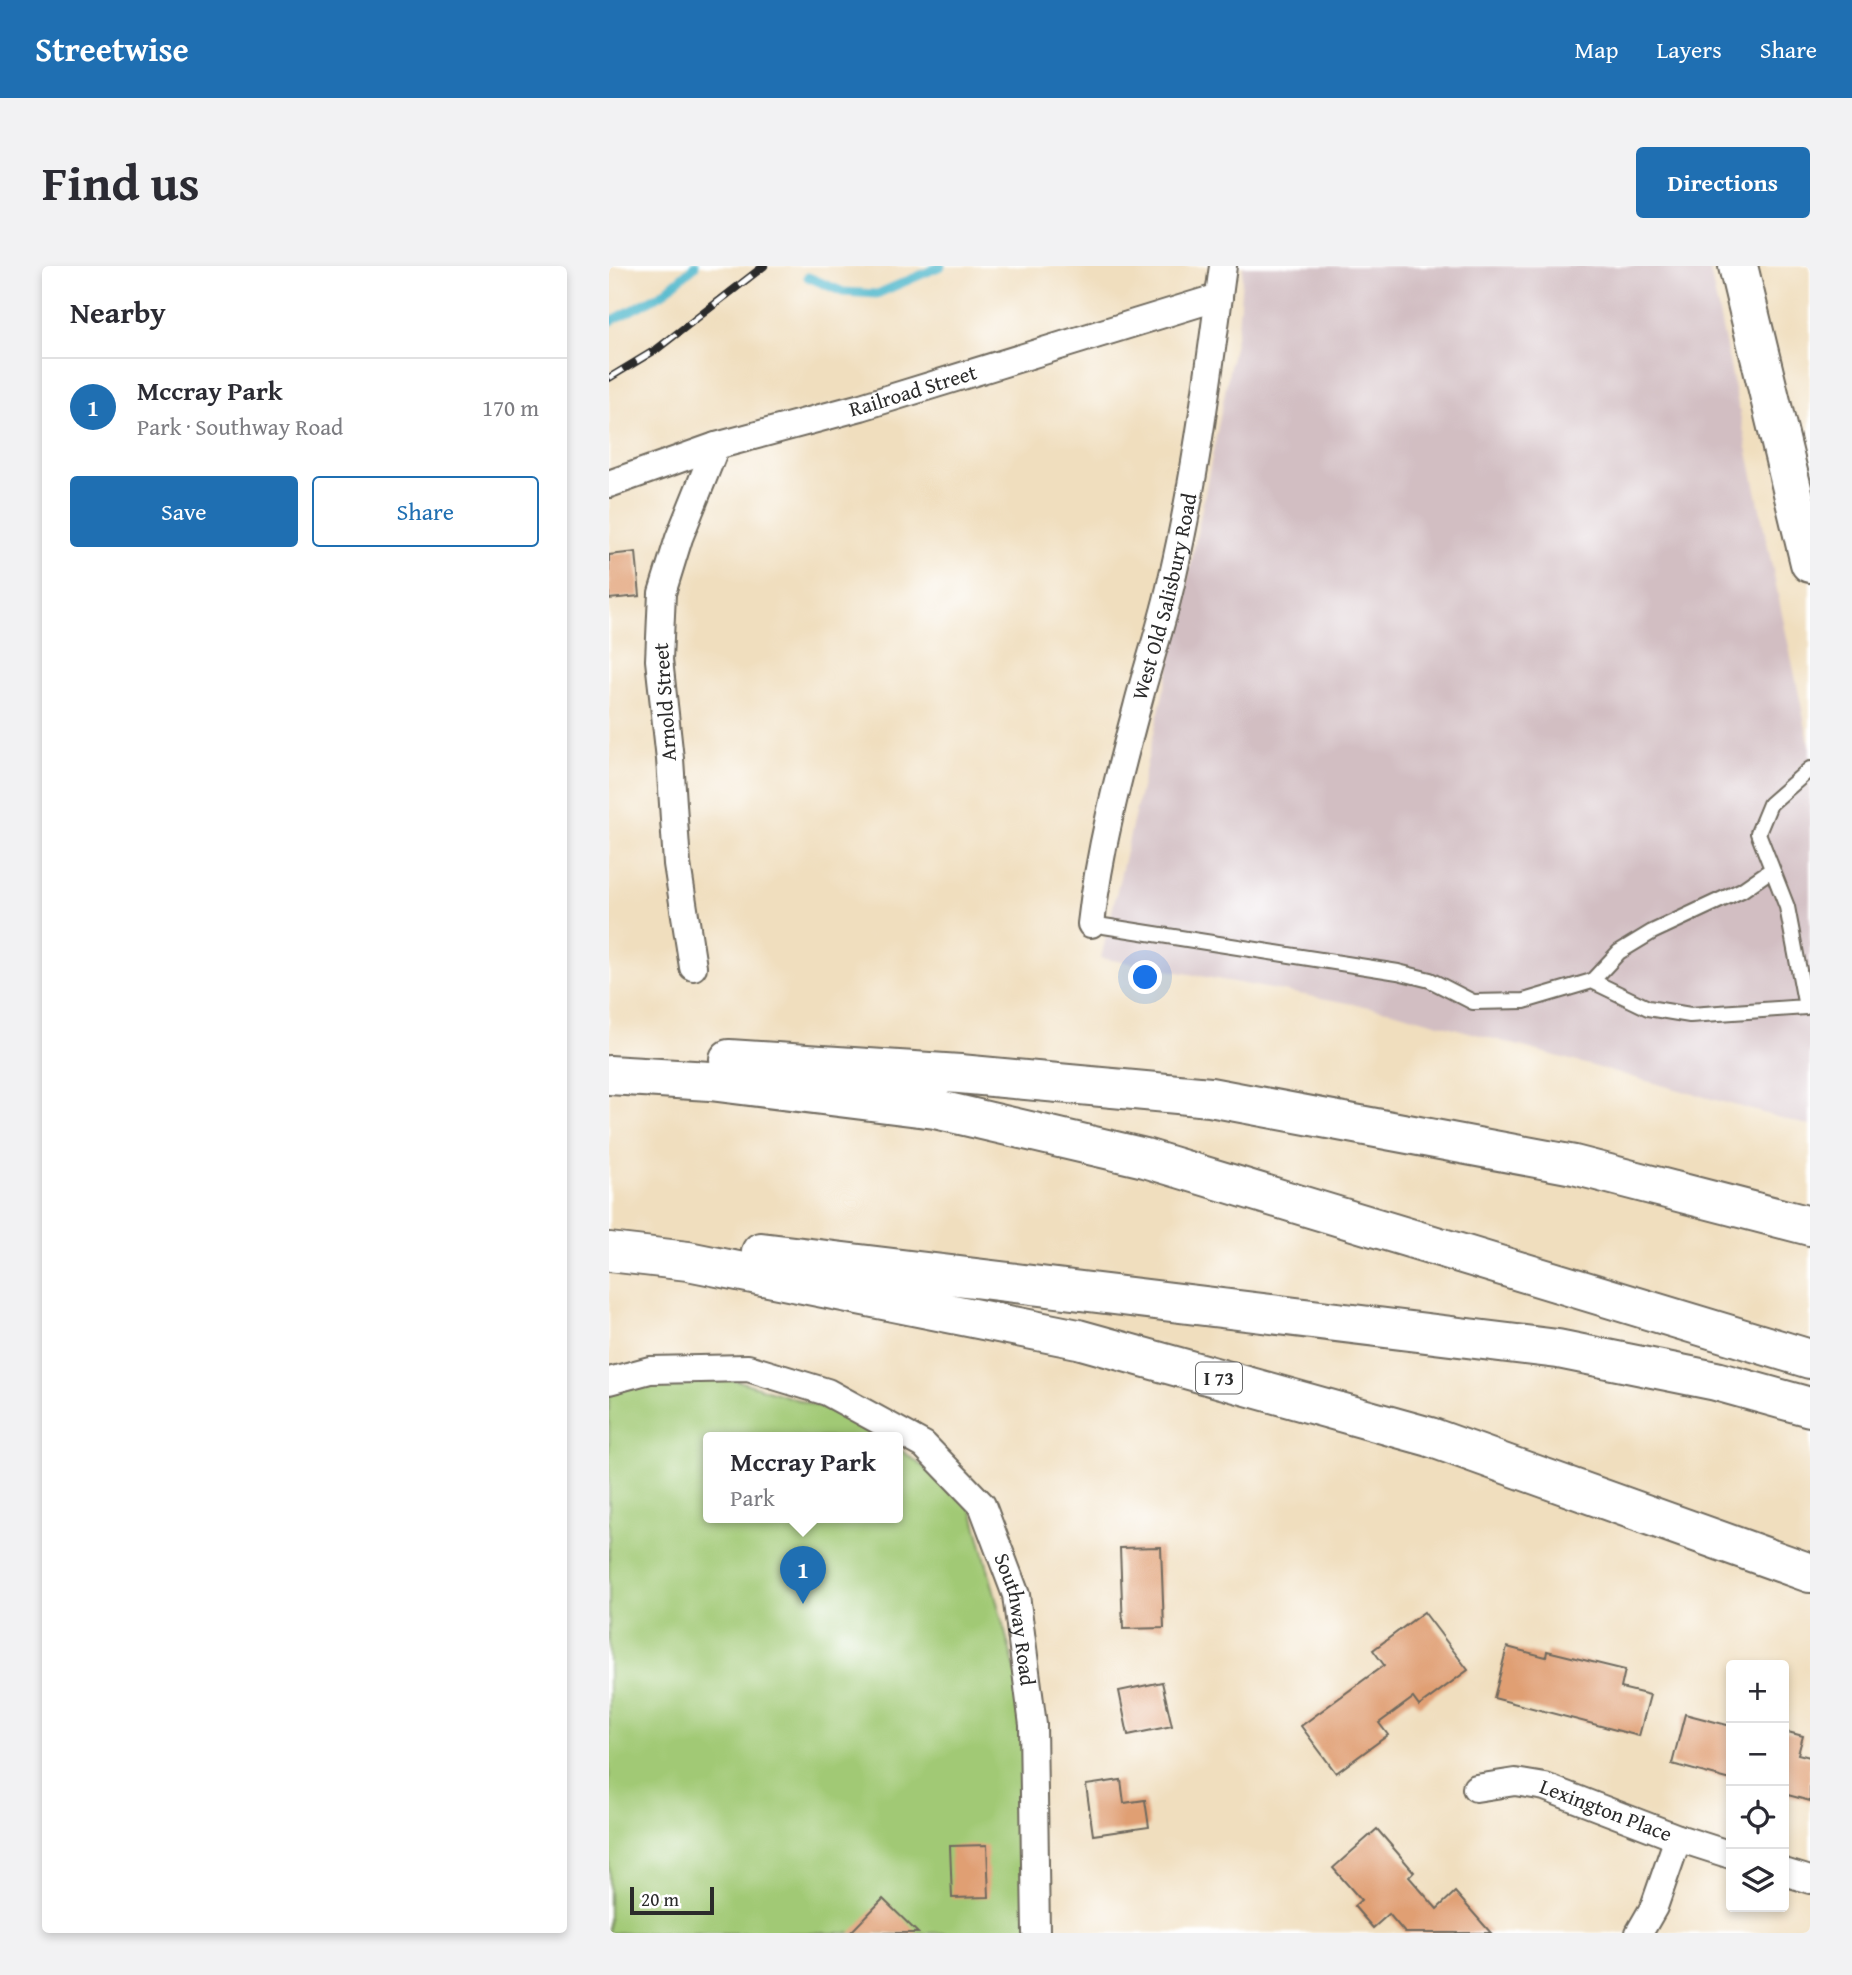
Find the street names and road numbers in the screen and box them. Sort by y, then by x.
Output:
street label: Railroad Street [846,356,981,425]
street label: West Old Salisbury Road [1124,490,1204,703]
street label: Arnold Street [645,641,684,762]
road number: I 73 [1196,1362,1242,1394]
street label: Southway Road [986,1548,1044,1688]
street label: Lexington Place [1535,1770,1677,1849]

